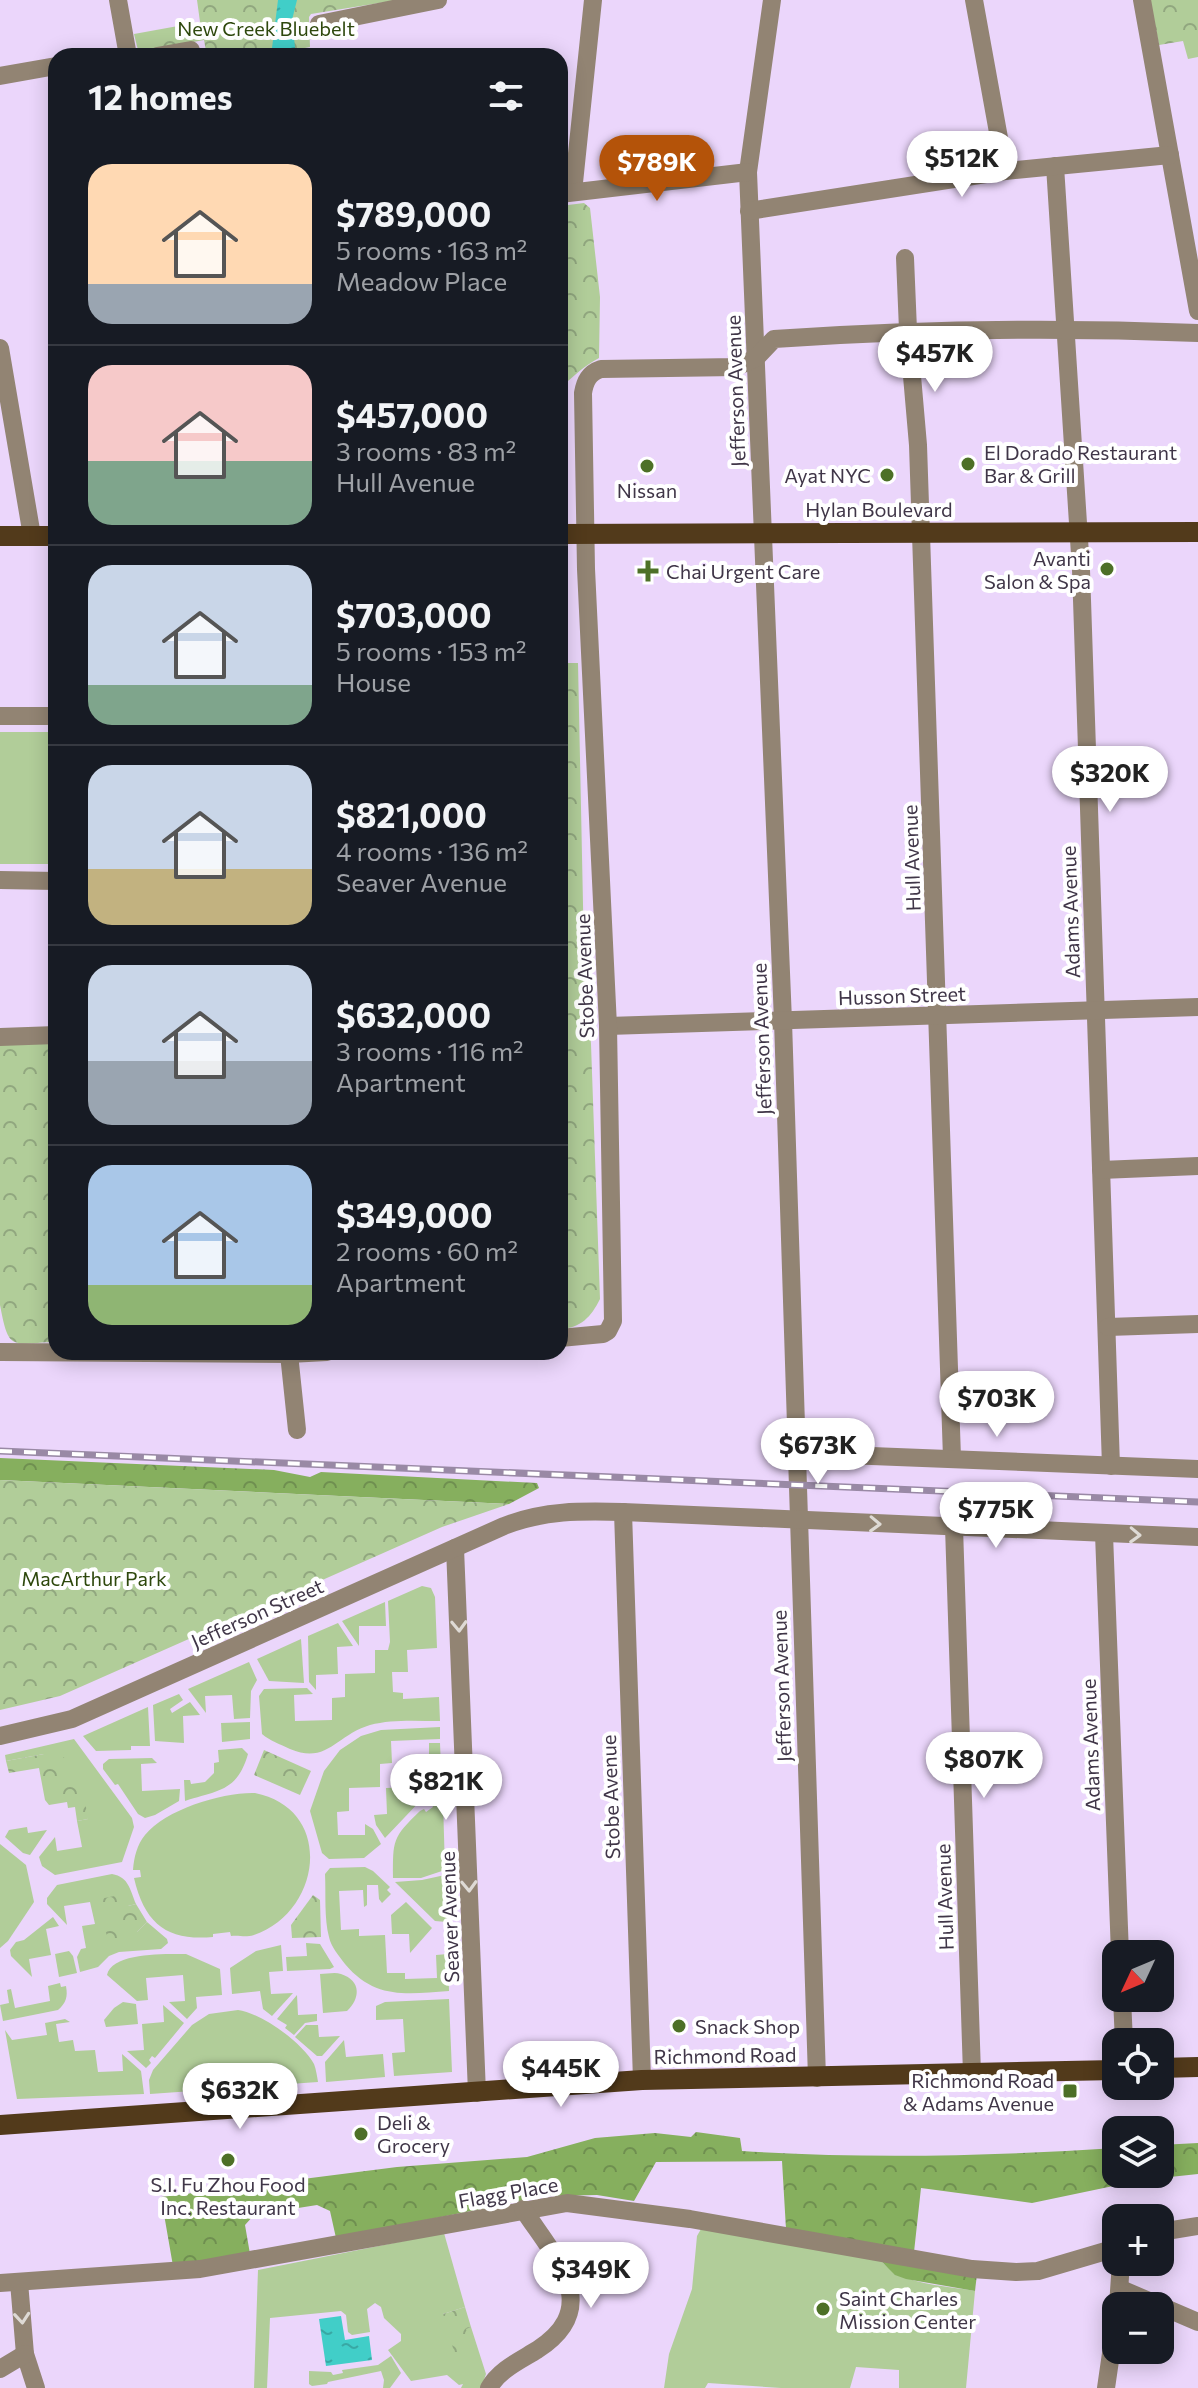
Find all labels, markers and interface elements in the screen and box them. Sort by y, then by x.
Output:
park label: New Creek Bluebelt [177,16,355,40]
icon: filters [484,74,528,118]
text: 12 homes [88,75,233,117]
pin: $512K [906,131,1018,199]
pin: $789K [601,135,713,203]
text: $512K [925,141,999,172]
text: $789K [617,145,697,176]
text: $789,000 [336,192,491,234]
icon: home [152,196,248,292]
text: 5 rooms · 163 m² [336,234,527,265]
text: Meadow Place [336,265,507,296]
street label: Jefferson Avenue [720,314,750,468]
pin: $457K [879,326,991,394]
text: $457K [896,336,974,367]
text: $457,000 [336,393,488,435]
icon: home [152,397,248,493]
text: 3 rooms · 83 m² [336,435,516,466]
place label: El Dorado Restaurant Bar & Grill [984,440,1177,487]
marker: El Dorado Restaurant Bar & Grill [959,455,977,473]
marker: Nissan [638,457,656,475]
place label: Ayat NYC [784,463,871,487]
text: Hull Avenue [336,466,475,497]
marker: Ayat NYC [878,466,896,484]
place label: Nissan [617,478,677,502]
street label: Hylan Boulevard [805,497,953,521]
place label: Avanti Salon & Spa [984,546,1091,593]
place label: Chai Urgent Care [666,559,820,583]
marker: Chai Urgent Care [637,560,659,582]
marker: Avanti Salon & Spa [1098,560,1116,578]
text: $703,000 [336,593,492,635]
icon: home [152,597,248,693]
text: 5 rooms · 153 m² [336,635,527,666]
text: House [336,666,411,697]
pin: $320K [1054,746,1166,814]
text: $320K [1070,756,1150,787]
text: $821,000 [336,793,487,835]
icon: home [152,797,248,893]
street label: Hull Avenue [897,804,925,912]
text: 4 rooms · 136 m² [336,835,528,866]
street label: Adams Avenue [1056,845,1084,979]
text: Seaver Avenue [336,866,507,897]
street label: Stobe Avenue [570,913,598,1039]
street label: Jefferson Avenue [746,962,776,1116]
street label: Husson Street [838,981,966,1009]
text: $632,000 [336,993,491,1035]
icon: home [152,997,248,1093]
text: 3 rooms · 116 m² [336,1035,524,1066]
text: Apartment [336,1066,466,1097]
text: $349,000 [336,1193,493,1235]
icon: home [152,1197,248,1293]
text: 2 rooms · 60 m² [336,1235,518,1266]
text: Apartment [336,1266,466,1297]
pin: $703K [941,1371,1053,1439]
text: $703K [957,1381,1037,1412]
pin: $673K [762,1418,874,1486]
text: $673K [779,1428,857,1459]
pin: $775K [940,1482,1052,1550]
text: $775K [958,1492,1034,1523]
one-way arrow [869,1515,882,1532]
one-way arrow [1129,1526,1142,1543]
park label: MacArthur Park [21,1566,167,1590]
street label: Jefferson Street [187,1573,327,1653]
street label: Jefferson Avenue [766,1609,796,1763]
one-way arrow [451,1620,468,1633]
street label: Adams Avenue [1076,1678,1104,1812]
pin: $807K [928,1732,1040,1800]
street label: Stobe Avenue [596,1734,624,1860]
text: $807K [944,1742,1024,1773]
pin: $821K [390,1754,502,1822]
text: $821K [408,1764,484,1795]
street label: Hull Avenue [930,1843,958,1951]
street label: Seaver Avenue [435,1851,463,1983]
one-way arrow [461,1880,478,1893]
north arrow [1102,1940,1174,2012]
map controls [1102,1940,1174,2364]
place label: Snack Shop [695,2014,800,2038]
marker: Snack Shop [670,2017,688,2035]
button: locate [1102,2028,1174,2100]
pin: $445K [505,2041,617,2109]
street label: Richmond Road [653,2042,797,2068]
text: $445K [521,2051,601,2082]
pin: $632K [184,2063,296,2131]
place label: Richmond Road & Adams Avenue [903,2068,1054,2115]
text: $632K [201,2073,279,2104]
marker: Richmond Road & Adams Avenue [1061,2082,1079,2100]
place label: Deli & Grocery [377,2110,450,2157]
button: layers [1102,2116,1174,2188]
marker: Deli & Grocery [352,2125,370,2143]
marker: S.I. Fu Zhou Food Inc. Restaurant [219,2151,237,2169]
street label: Flagg Place [456,2171,560,2213]
place label: S.I. Fu Zhou Food Inc. Restaurant [150,2172,306,2219]
button: + [1102,2204,1174,2276]
pin: $349K [535,2242,647,2310]
text: $349K [551,2252,631,2283]
place label: Saint Charles Mission Center [839,2286,976,2333]
button: − [1102,2292,1174,2364]
marker: Saint Charles Mission Center [814,2300,832,2318]
one-way arrow [13,2312,30,2325]

